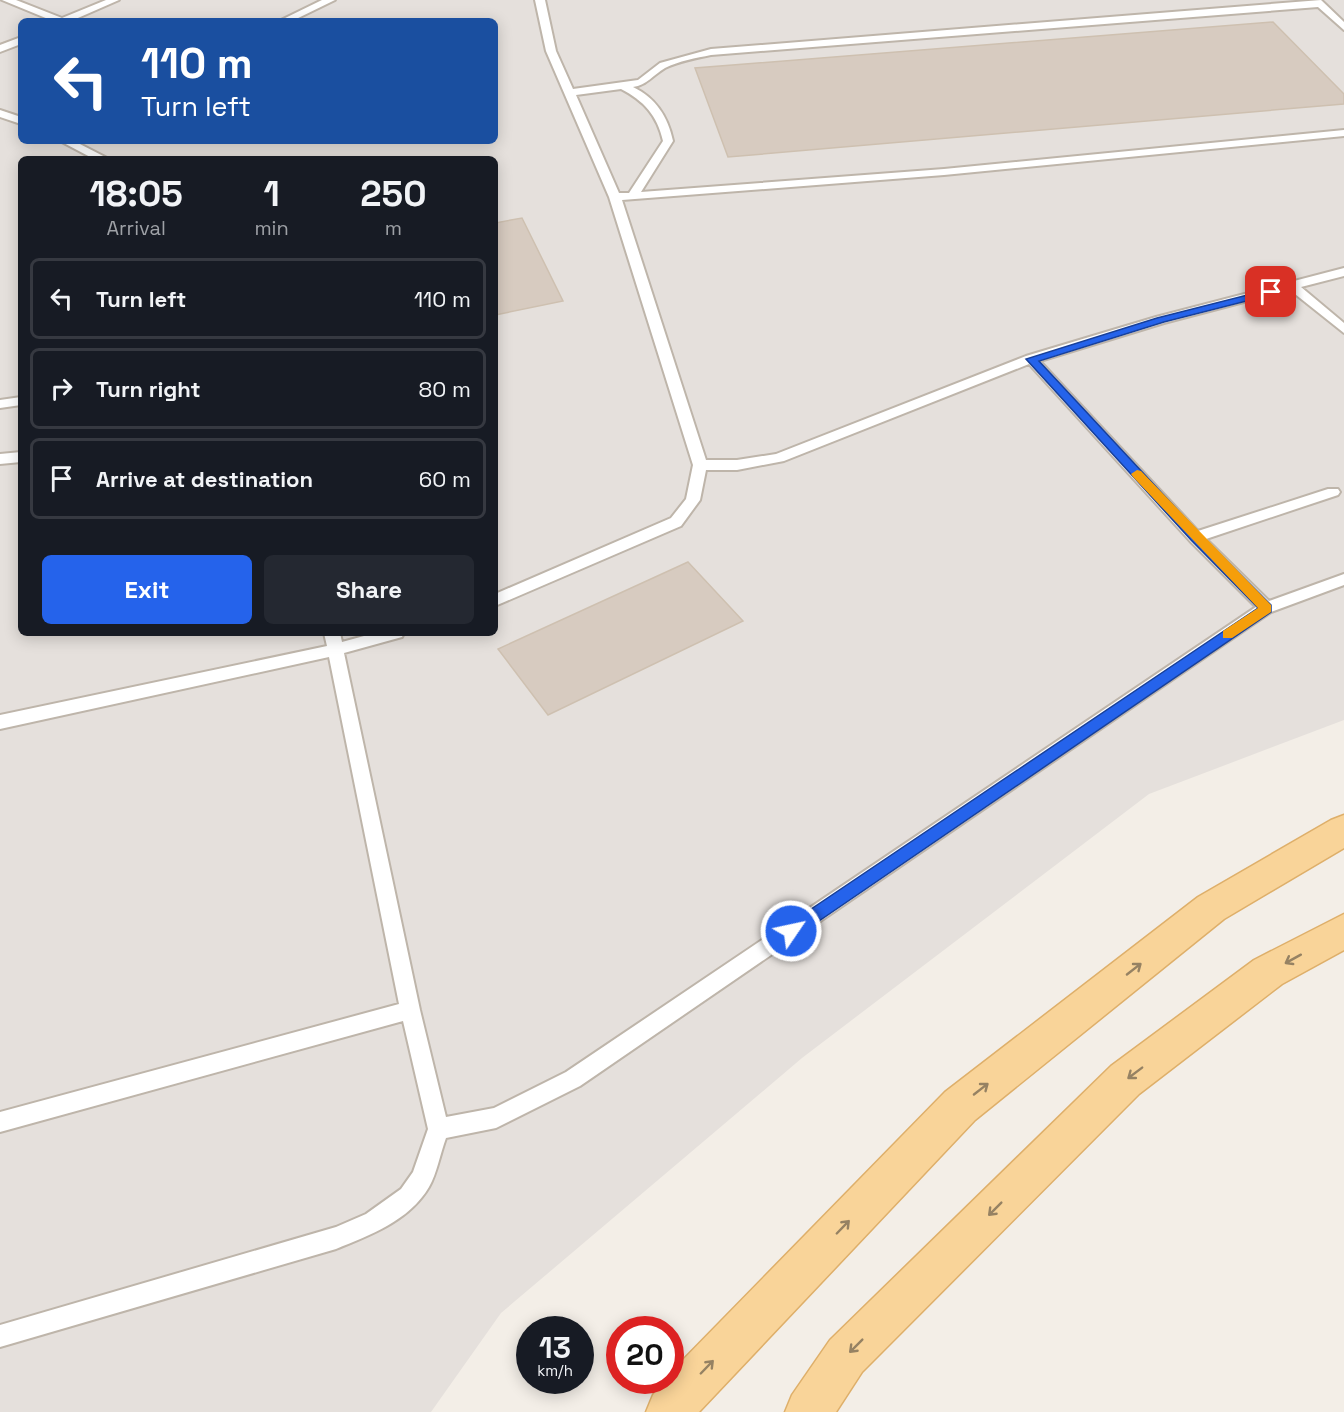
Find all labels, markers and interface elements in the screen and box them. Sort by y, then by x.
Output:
text: 110 m [141,37,253,90]
icon: left [42,42,120,120]
text: Turn left [141,89,251,124]
text: 18:05 [89,171,183,217]
text: 1 [263,171,280,217]
text: 250 [360,171,427,217]
text: Arrival [106,215,166,241]
text: min [254,215,289,241]
text: m [385,215,402,241]
pin [1245,266,1296,317]
icon: arrive [1254,275,1287,308]
icon: left [45,282,78,315]
text: Turn left [96,285,186,313]
text: 110 m [414,285,471,313]
icon: right [45,372,78,405]
text: Turn right [96,375,201,403]
text: 80 m [419,375,471,403]
icon: arrive [45,462,78,495]
text: Arrive at destination [96,465,313,493]
text: 60 m [419,465,471,493]
button: Exit [42,555,252,624]
button: Share [264,555,474,624]
position arrow [759,899,823,963]
one-way arrow [1284,954,1302,965]
one-way arrow [1126,962,1142,975]
one-way arrow [1127,1066,1143,1079]
one-way arrow [972,1083,988,1096]
one-way arrow [988,1201,1003,1216]
one-way arrow [835,1219,850,1234]
speed limit sign: 20 [606,1316,684,1394]
text: 13 [539,1328,571,1367]
one-way arrow [849,1338,864,1353]
one-way arrow [700,1360,715,1375]
text: km/h [537,1361,573,1380]

